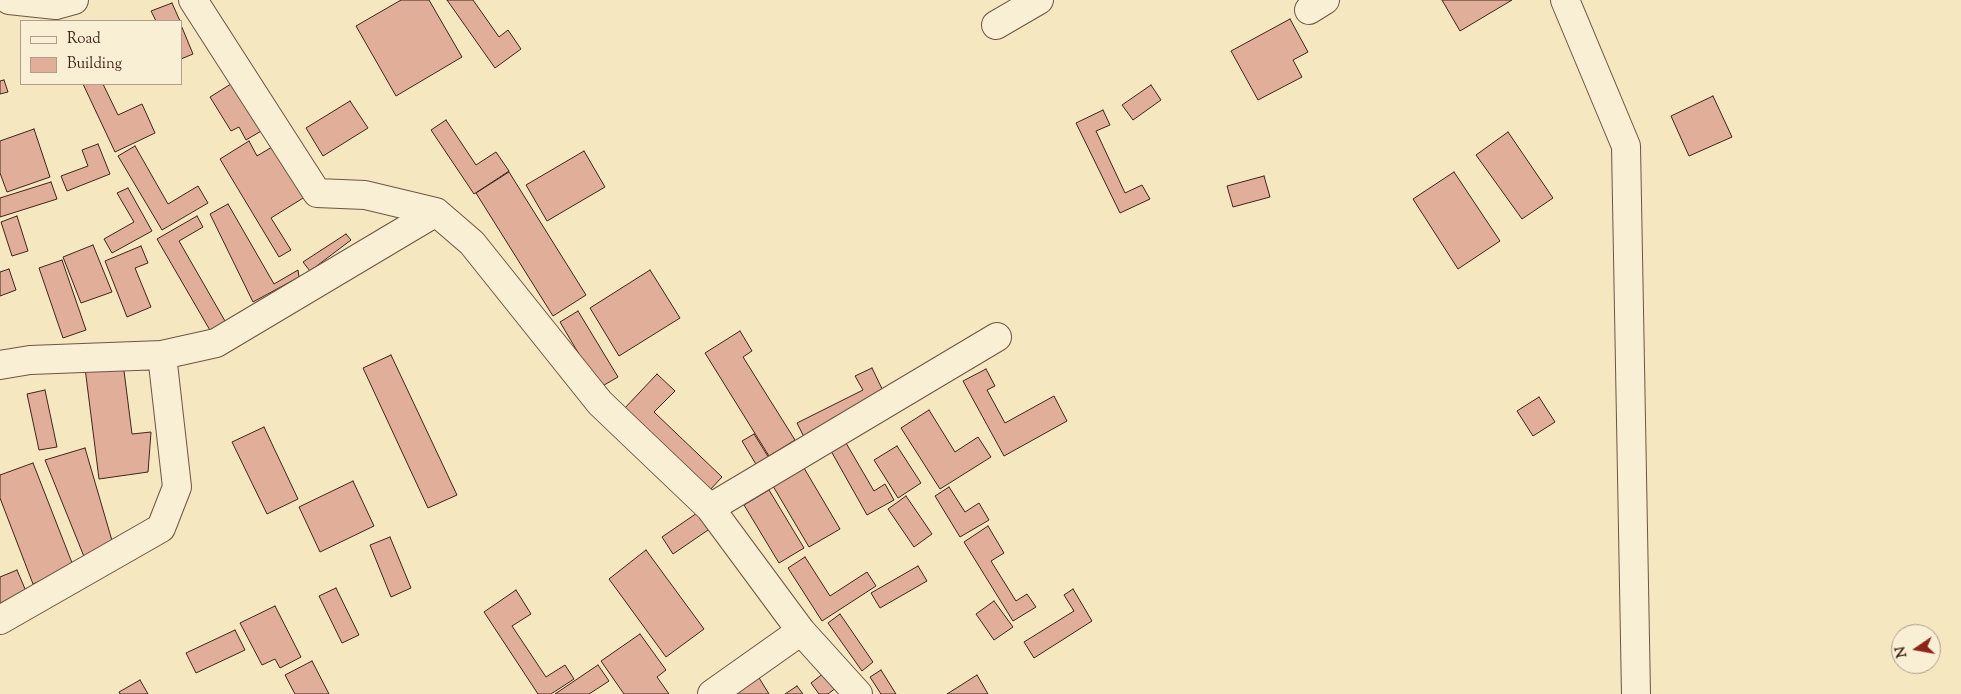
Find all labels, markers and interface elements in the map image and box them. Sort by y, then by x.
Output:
legend [20,20,182,85]
text: Road [67,29,101,50]
text: Building [67,54,122,75]
north arrow [1891,624,1941,674]
text: N [1891,644,1913,659]

